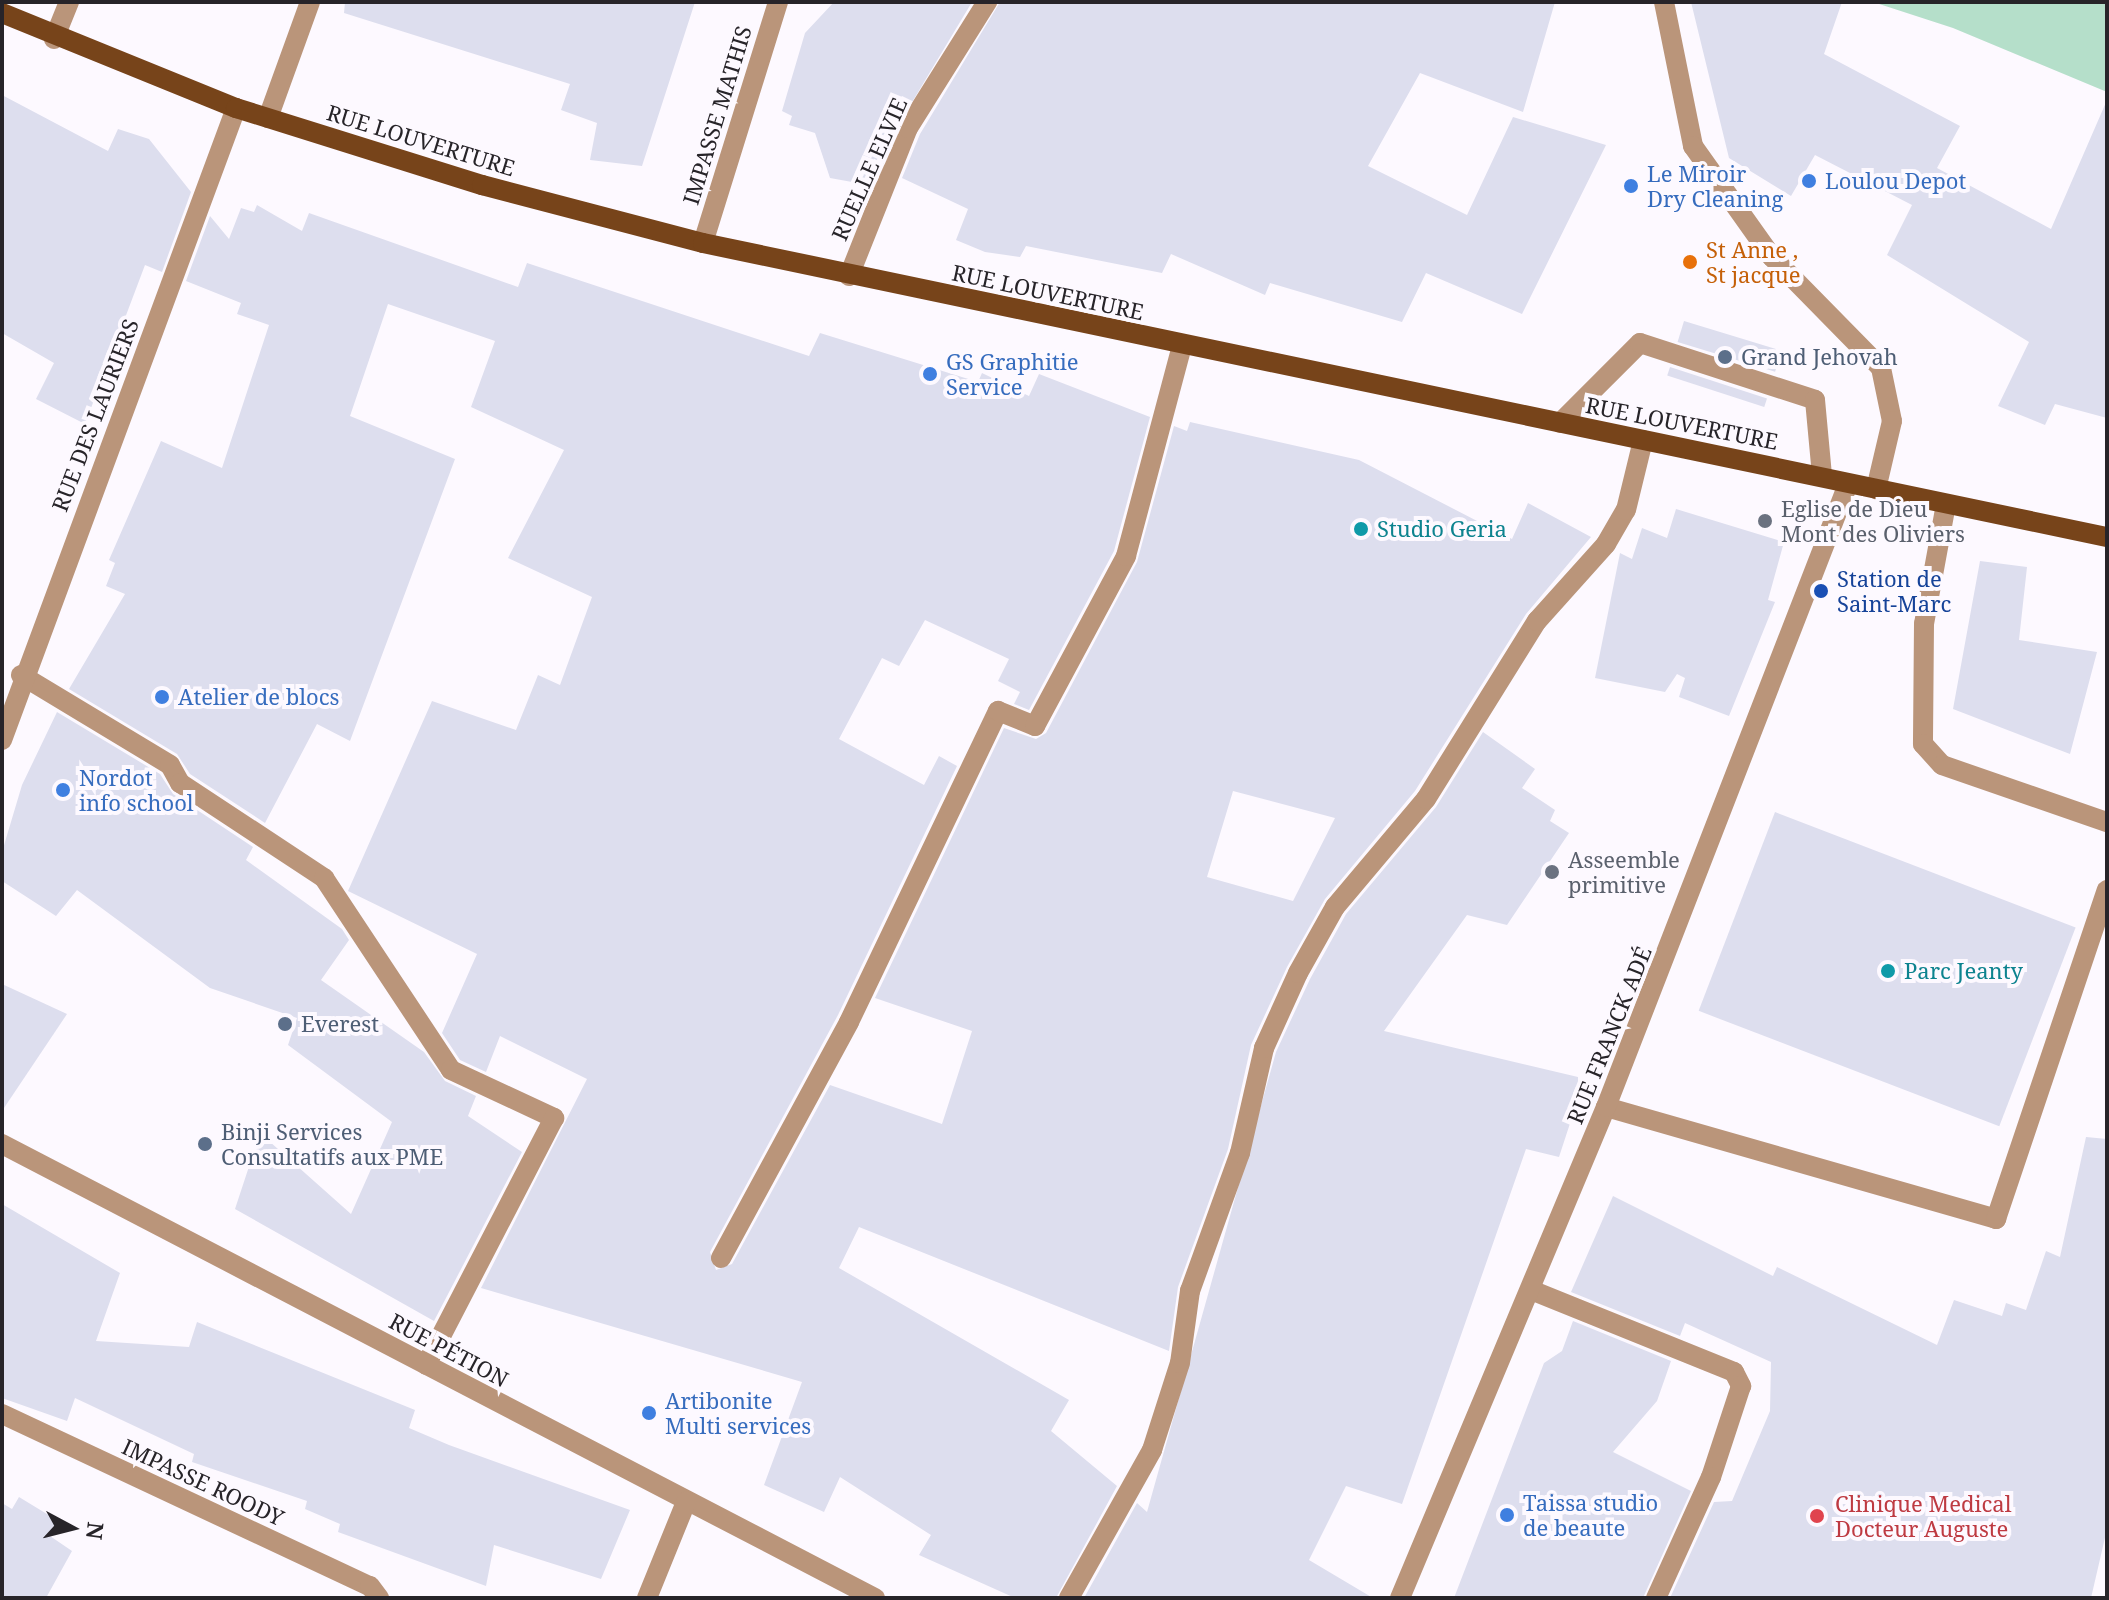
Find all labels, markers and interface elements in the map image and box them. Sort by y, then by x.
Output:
street label: IMPASSE MATHIS [677,22,757,208]
street label: RUELLE ELVIE [826,94,912,244]
street label: RUE LOUVERTURE [324,99,518,181]
place label: Le Miroir Dry Cleaning [1647,160,1783,212]
place label: Loulou Depot [1825,168,1966,194]
marker: Loulou Depot [1800,172,1818,190]
marker: Le Miroir Dry Cleaning [1622,177,1640,195]
place label: St Anne , St jacque [1706,236,1800,288]
marker: St Anne , St jacque [1681,253,1699,271]
street label: RUE LOUVERTURE [950,259,1146,325]
street label: RUE DES LAURIERS [46,315,144,515]
place label: Grand Jehovah [1741,344,1898,370]
place label: GS Graphitie Service [946,348,1078,400]
marker: Grand Jehovah [1716,348,1734,366]
marker: GS Graphitie Service [921,365,939,383]
street label: RUE LOUVERTURE [1584,391,1780,455]
place label: Eglise de Dieu Mont des Oliviers [1781,495,1965,546]
marker: Eglise de Dieu Mont des Oliviers [1756,512,1774,530]
place label: Studio Geria [1377,516,1507,542]
marker: Studio Geria [1352,520,1370,538]
place label: Station de Saint-Marc [1837,565,1951,616]
marker: Station de Saint-Marc [1812,582,1830,600]
place label: Atelier de blocs [178,684,340,710]
marker: Atelier de blocs [153,688,171,706]
place label: Nordot info school [79,764,194,816]
marker: Nordot info school [54,781,72,799]
place label: Asseemble primitive [1568,846,1680,898]
marker: Asseemble primitive [1543,863,1561,881]
street label: RUE FRANCK ADÉ [1561,942,1657,1128]
place label: Parc Jeanty [1904,958,2023,984]
marker: Parc Jeanty [1879,962,1897,980]
place label: Everest [301,1011,379,1037]
marker: Everest [276,1015,294,1033]
place label: Binji Services Consultatifs aux PME [221,1118,443,1170]
marker: Binji Services Consultatifs aux PME [196,1135,214,1153]
street label: RUE PÉTION [385,1308,513,1392]
place label: Artibonite Multi services [665,1387,811,1438]
marker: Artibonite Multi services [640,1404,658,1422]
street label: IMPASSE ROODY [118,1433,288,1531]
north arrow [32,1488,112,1568]
place label: Taissa studio de beaute [1523,1489,1658,1540]
place label: Clinique Medical Docteur Auguste [1835,1490,2012,1542]
marker: Clinique Medical Docteur Auguste [1806,1505,1828,1527]
marker: Taissa studio de beaute [1498,1506,1516,1524]
text: N [80,1520,112,1541]

